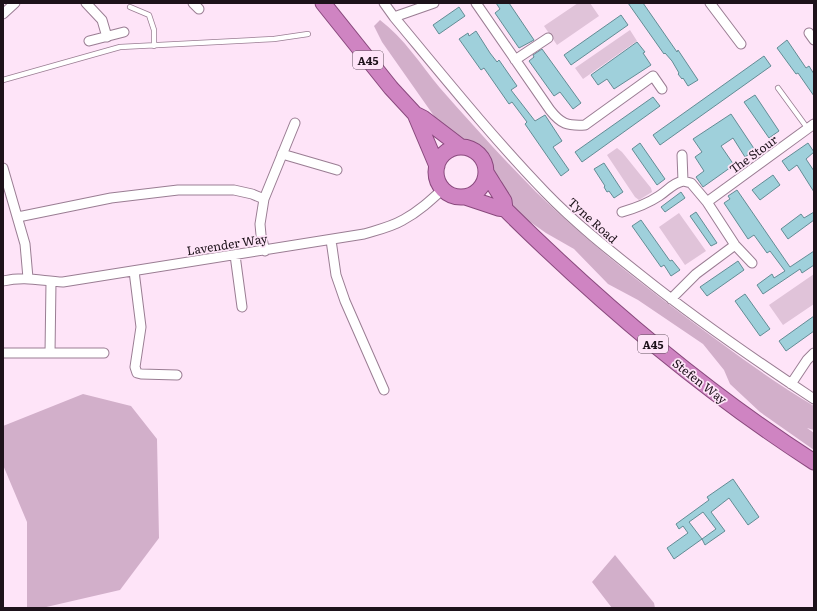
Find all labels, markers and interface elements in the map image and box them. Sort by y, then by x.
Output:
road number: A45 [353,51,383,69]
street label: The Stour [725,130,781,178]
street label: Tyne Road [564,193,622,248]
street label: Lavender Way [185,229,269,259]
road number: A45 [638,335,668,353]
street label: Stefen Way [669,354,731,408]

